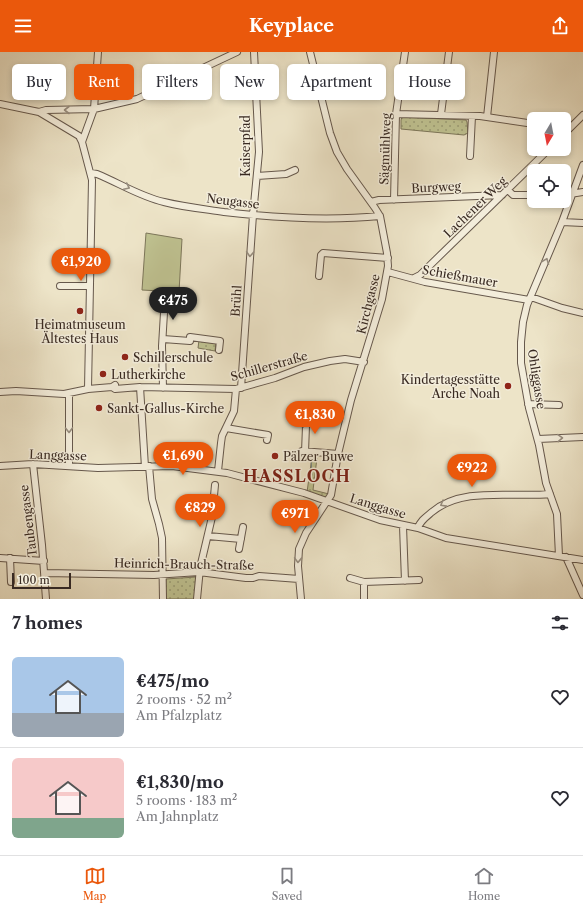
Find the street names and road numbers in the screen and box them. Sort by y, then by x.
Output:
street label: Sägmühlweg [376,112,394,185]
street label: Kaiserpfad [238,114,253,177]
street label: Lachener Weg [440,173,510,241]
street label: Burgweg [411,178,462,196]
street label: Neugasse [206,190,261,212]
street label: Schießmauer [421,262,499,290]
street label: Kirchgasse [353,272,383,336]
street label: Brühl [227,284,245,317]
street label: Schillerstraße [229,348,309,384]
street label: Ohliggasse [525,348,549,410]
street label: Langgasse [29,446,87,464]
street label: Taubengasse [16,484,40,558]
street label: Langgasse [348,490,408,522]
street label: Heinrich-Brauch-Straße [114,555,254,573]

